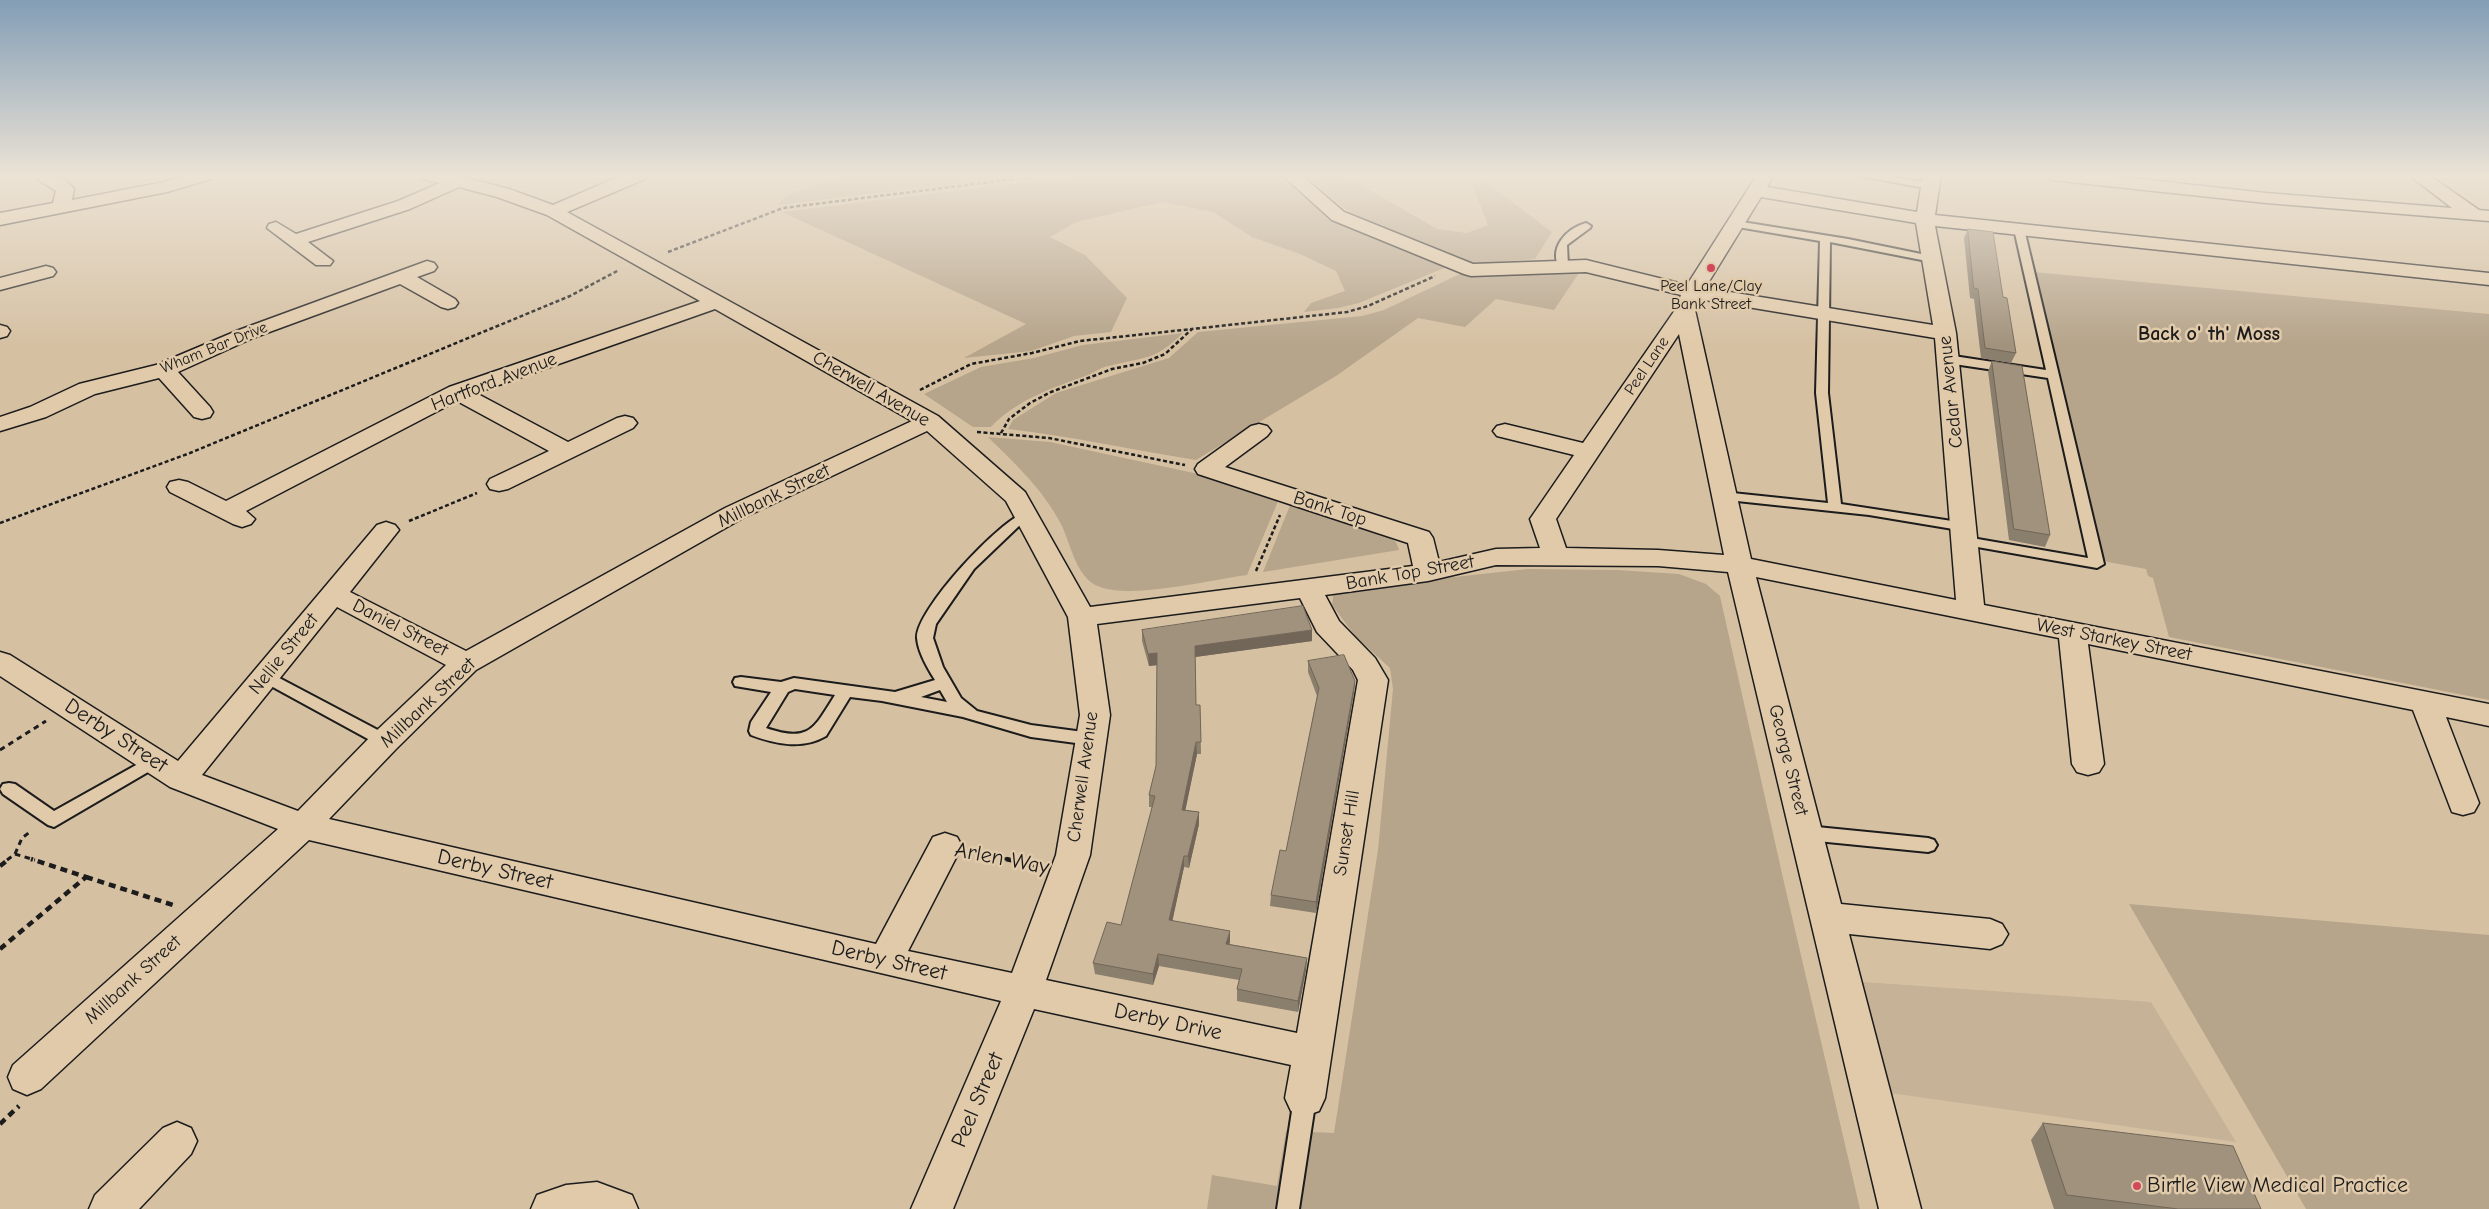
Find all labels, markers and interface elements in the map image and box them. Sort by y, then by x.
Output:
marker: Peel Lane/Clay Bank Street [1705,262,1717,274]
place label: Peel Lane/Clay Bank Street [1660,276,1762,314]
street label: Wham Bar Drive [158,318,270,378]
district label: Back o' th' Moss [2138,322,2280,346]
street label: Peel Lane [1621,333,1673,399]
street label: Cedar Avenue [1934,335,1968,449]
street label: Cherwell Avenue [808,346,934,432]
street label: Hartford Avenue [428,348,560,416]
street label: Millbank Street [714,459,834,533]
street label: Bank Top [1290,486,1370,532]
street label: Bank Top Street [1344,550,1476,596]
street label: Daniel Street [348,594,452,662]
street label: Nellie Street [244,609,324,699]
street label: West Starkey Street [2034,614,2194,666]
street label: Millbank Street [376,653,480,753]
street label: Derby Street [60,693,172,779]
street label: George Street [1763,702,1813,818]
street label: Cherwell Avenue [1063,710,1103,844]
street label: Sunset Hill [1329,789,1365,877]
street label: Arlen Way [953,837,1051,881]
street label: Derby Street [435,844,555,896]
street label: Millbank Street [80,931,186,1029]
street label: Derby Street [829,935,949,987]
street label: Derby Drive [1112,998,1224,1046]
street label: Peel Street [946,1048,1010,1152]
place label: Birtle View Medical Practice [2147,1173,2408,1199]
marker: Birtle View Medical Practice [2131,1180,2143,1192]

